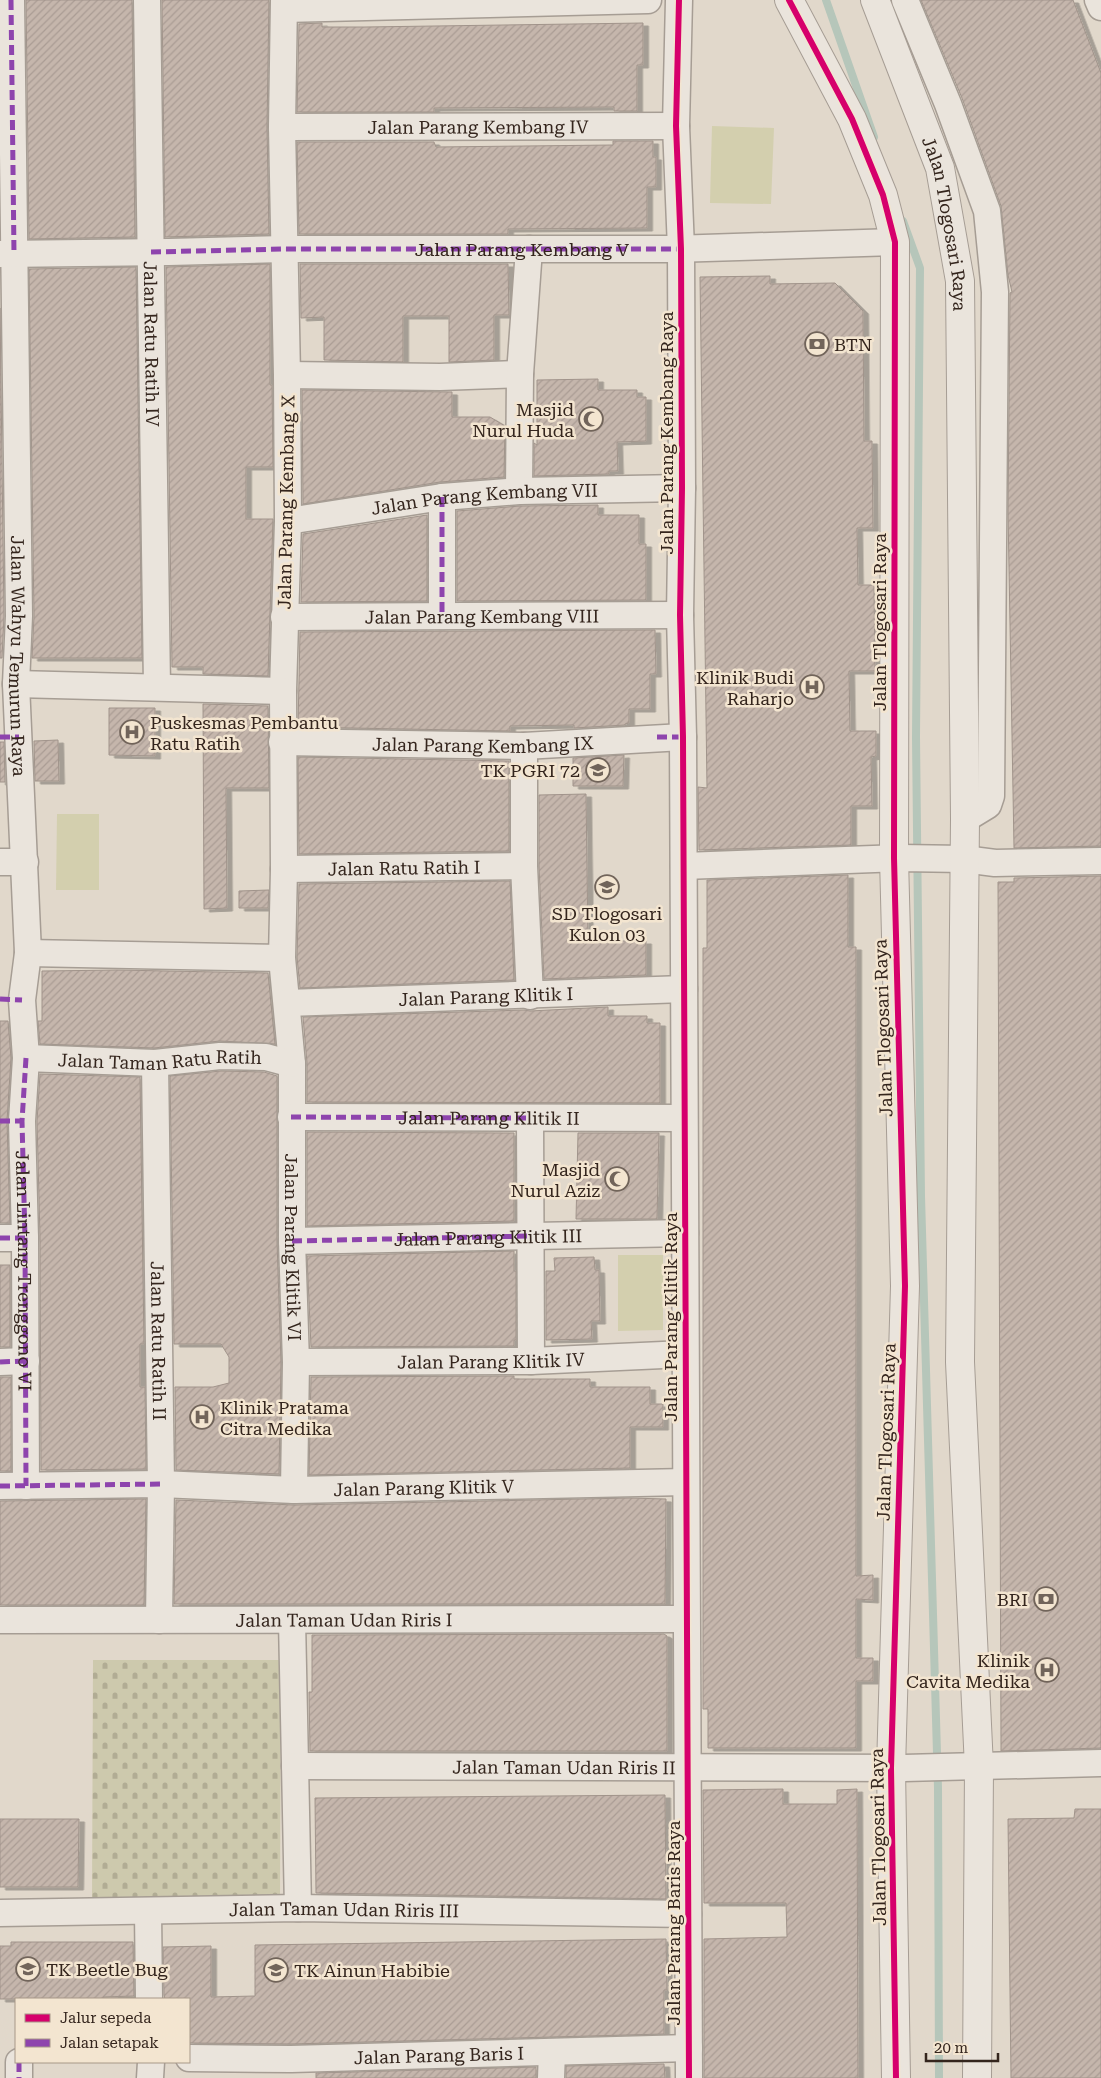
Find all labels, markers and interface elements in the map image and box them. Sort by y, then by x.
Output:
street label: Jalan Parang Kembang IV [367,116,589,137]
street label: Jalan Tlogosari Raya [918,133,971,311]
street label: Jalan Parang Kembang V [415,239,630,260]
street label: Jalan Ratu Ratih IV [140,261,164,427]
street label: Jalan Parang Kembang Raya [656,311,677,555]
bank icon: BTN [804,331,830,357]
place label: BTN [834,334,872,355]
street label: Jalan Parang Kembang X [274,394,298,610]
place label: Masjid Nurul Huda [472,399,574,441]
mosque icon: Masjid Nurul Huda [578,406,604,432]
street label: Jalan Parang Kembang VII [369,479,598,518]
street label: Jalan Tlogosari Raya [869,533,890,711]
street label: Jalan Wahyu Temurun Raya [5,535,31,777]
street label: Jalan Parang Kembang VIII [365,605,599,627]
place label: Klinik Budi Raharjo [696,667,794,709]
hospital icon: Klinik Budi Raharjo [799,674,825,700]
place label: Puskesmas Pembantu Ratu Ratih [150,712,338,754]
hospital icon: Puskesmas Pembantu Ratu Ratih [119,719,145,745]
street label: Jalan Parang Kembang IX [372,732,594,757]
school or university icon: TK PGRI 72 [585,757,611,783]
place label: TK PGRI 72 [480,760,580,781]
street label: Jalan Ratu Ratih I [327,856,481,879]
school or university icon: SD Tlogosari Kulon 03 [594,874,620,900]
place label: SD Tlogosari Kulon 03 [552,903,662,945]
street label: Jalan Tlogosari Raya [869,938,897,1117]
street label: Jalan Parang Klitik I [398,982,574,1010]
street label: Jalan Taman Ratu Ratih [57,1045,262,1074]
street label: Jalan Parang Klitik II [398,1107,580,1128]
street label: Jalan Lintang Trenggono VI [12,1150,36,1391]
street label: Jalan Parang Klitik VI [282,1154,306,1341]
place label: Masjid Nurul Aziz [510,1159,601,1201]
mosque icon: Masjid Nurul Aziz [604,1166,630,1192]
street label: Jalan Parang Klitik Raya [660,1212,681,1422]
street label: Jalan Parang Klitik III [394,1225,582,1249]
street label: Jalan Ratu Ratih II [147,1261,171,1421]
street label: Jalan Tlogosari Raya [872,1342,900,1521]
street label: Jalan Parang Klitik IV [397,1348,586,1372]
place label: Klinik Pratama Citra Medika [220,1397,349,1439]
hospital icon: Klinik Pratama Citra Medika [189,1404,215,1430]
street label: Jalan Parang Klitik V [333,1475,515,1500]
bank icon: BRI [1033,1586,1059,1612]
place label: BRI [997,1589,1028,1610]
street label: Jalan Taman Udan Riris I [236,1609,452,1630]
place label: Klinik Cavita Medika [906,1650,1030,1692]
hospital icon: Klinik Cavita Medika [1034,1657,1060,1683]
street label: Jalan Tlogosari Raya [866,1748,890,1926]
street label: Jalan Taman Udan Riris II [452,1756,676,1778]
street label: Jalan Parang Baris Raya [663,1820,684,2025]
street label: Jalan Taman Udan Riris III [229,1897,459,1921]
school or university icon: TK Beetle Bug [15,1956,41,1982]
school or university icon: TK Ainun Habibie [263,1957,289,1983]
place label: TK Beetle Bug [46,1959,168,1980]
place label: TK Ainun Habibie [294,1960,450,1981]
legend [15,1998,190,2063]
text: Jalur sepeda [60,2009,151,2027]
scale bar [926,2030,998,2062]
text: Jalan setapak [60,2034,159,2052]
text: 20 m [934,2039,969,2057]
street label: Jalan Parang Baris I [354,2042,524,2068]

